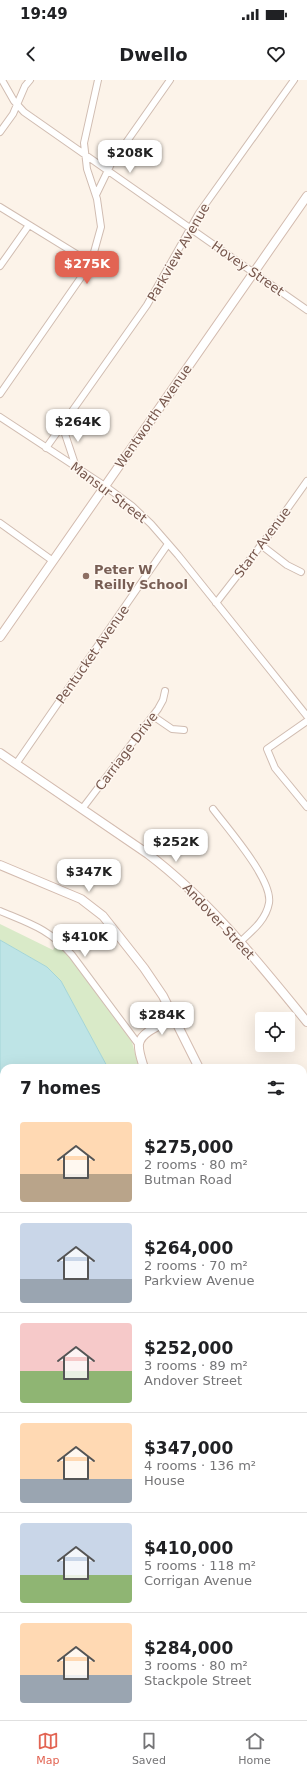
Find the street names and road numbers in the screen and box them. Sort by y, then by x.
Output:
street label: Parkview Avenue [144,201,213,304]
street label: Hovey Street [209,238,287,299]
street label: Wentworth Avenue [112,362,195,471]
street label: Mansur Street [68,459,150,526]
street label: Starr Avenue [231,504,294,580]
street label: Pentucket Avenue [53,602,132,706]
street label: Carriage Drive [92,709,161,793]
street label: Andover Street [180,880,258,962]

